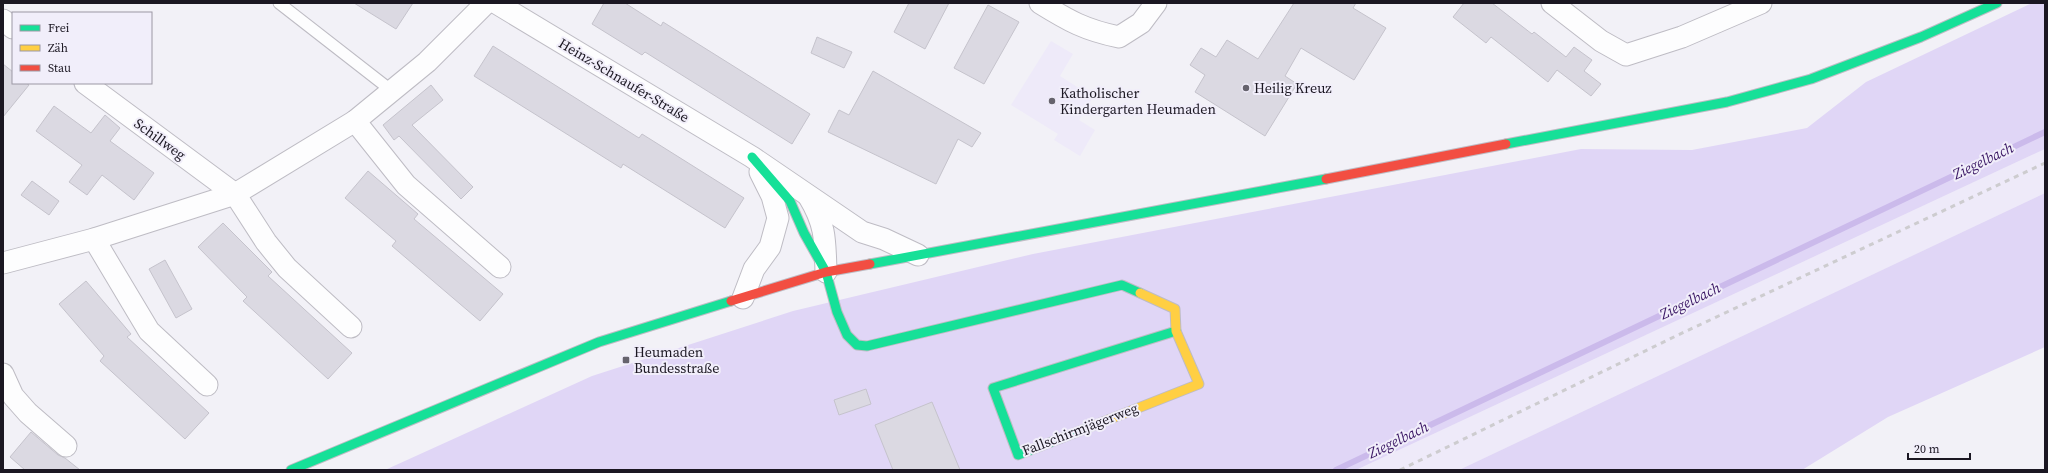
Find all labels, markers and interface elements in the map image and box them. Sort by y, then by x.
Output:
legend [12,12,152,84]
text: Frei [48,20,70,36]
street label: Heinz-Schnaufer-Straße [555,33,693,127]
text: Zäh [48,40,68,56]
text: Stau [48,60,71,76]
place label: Heilig Kreuz [1254,78,1332,98]
place label: Katholischer Kindergarten Heumaden [1060,83,1216,119]
marker: Heilig Kreuz [1241,83,1251,93]
marker: Katholischer Kindergarten Heumaden [1047,96,1057,106]
street label: Schillweg [130,113,190,165]
water label: Ziegelbach [1948,137,2017,185]
water label: Ziegelbach [1655,277,1724,325]
place label: Heumaden Bundesstraße [634,342,719,378]
marker: Heumaden Bundesstraße [621,355,631,365]
street label: Fallschirmjägerweg [1019,398,1141,460]
water label: Ziegelbach [1363,416,1432,464]
scale bar [1908,435,1970,461]
text: 20 m [1914,441,1940,457]

